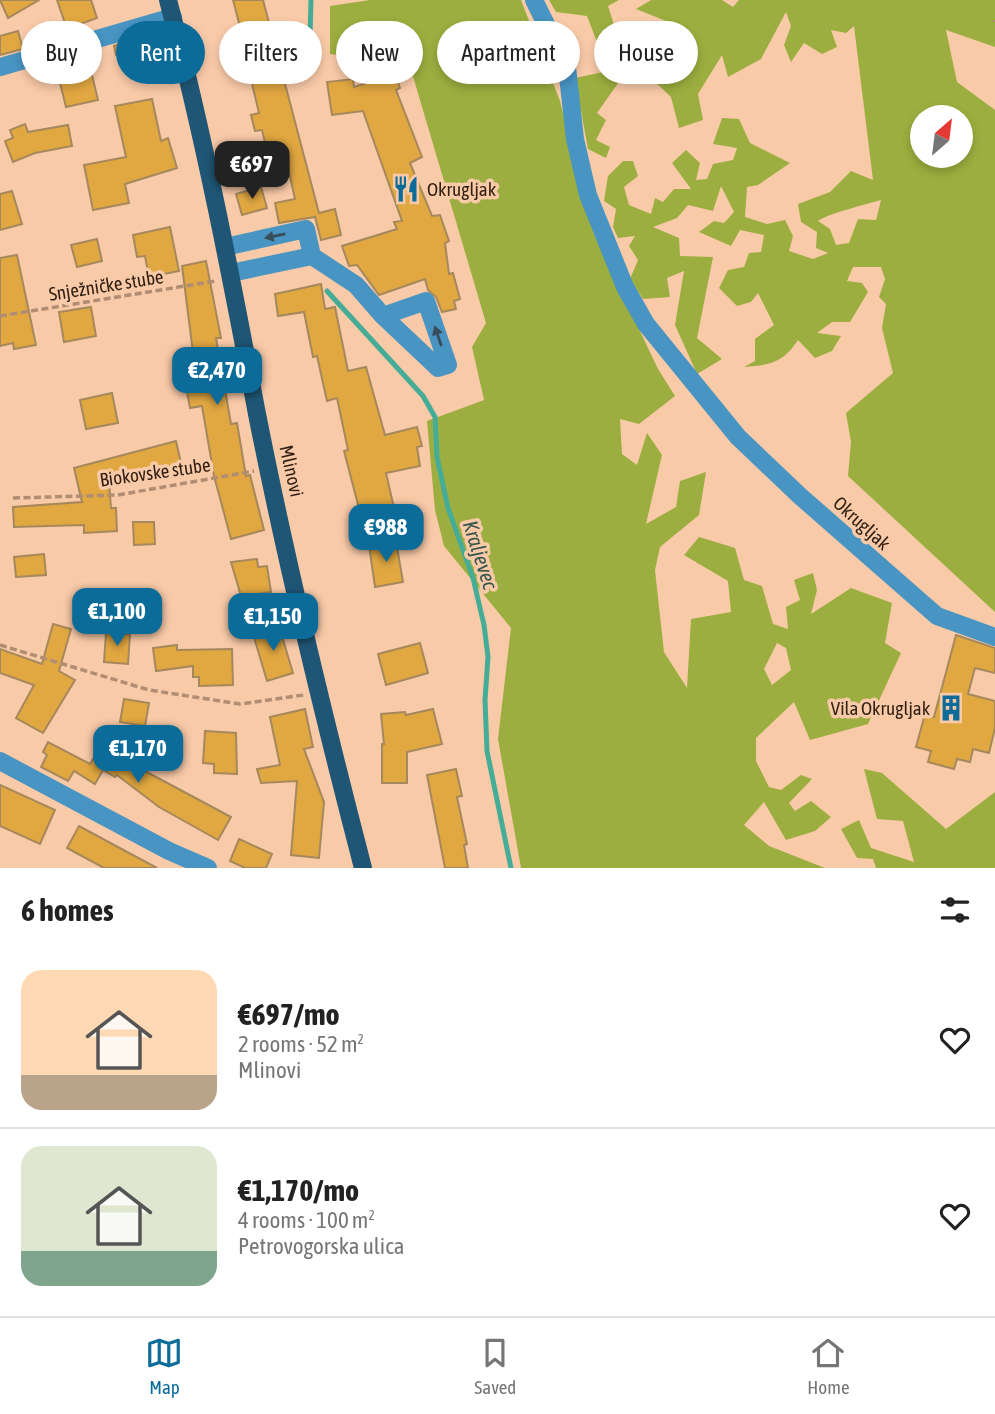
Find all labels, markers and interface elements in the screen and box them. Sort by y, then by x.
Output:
chip: Buy [21,21,102,84]
chip: Rent [116,21,205,84]
chip: Filters [219,21,322,84]
chip: New [336,21,423,84]
chip: Apartment [437,21,580,84]
chip: House [594,21,698,84]
north arrow [910,105,973,168]
map controls [910,105,973,168]
pin: €697 [211,142,293,201]
text: €697 [231,151,273,177]
restaurant icon: Okrugljak [391,174,421,204]
place label: Okrugljak [427,178,497,200]
one-way arrow [264,231,286,242]
street label: Snježničke stube [47,265,165,305]
one-way arrow [432,325,443,346]
pin: €2,470 [160,348,274,407]
text: €2,470 [188,357,246,383]
street label: Mlinovi [275,443,309,499]
street label: Biokovske stube [98,453,212,491]
street label: Okrugljak [829,492,895,555]
pin: €988 [345,504,427,564]
text: €988 [365,514,407,540]
water label: Kraljevec [459,517,504,593]
pin: €1,100 [60,588,174,648]
pin: €1,150 [216,594,330,653]
text: €1,100 [88,598,146,624]
text: €1,150 [244,603,302,629]
building icon: Vila Okrugljak [936,693,966,723]
place label: Vila Okrugljak [831,697,931,719]
pin: €1,170 [81,726,195,785]
text: €1,170 [109,735,167,761]
icon: filters [936,891,974,929]
text: 6 homes [21,893,114,927]
text: €697/mo [238,997,340,1031]
icon: home [77,998,161,1082]
icon: heart [936,1021,974,1059]
text: 2 rooms · 52 m² [238,1031,364,1057]
text: Mlinovi [238,1057,301,1083]
text: €1,170/mo [238,1173,359,1207]
icon: home [77,1174,161,1258]
icon: heart [936,1197,974,1235]
text: 4 rooms · 100 m² [238,1207,375,1233]
text: Petrovogorska ulica [238,1233,404,1259]
tab: Map [145,1334,183,1398]
tab: Saved [474,1334,516,1398]
tab: Home [807,1334,850,1398]

